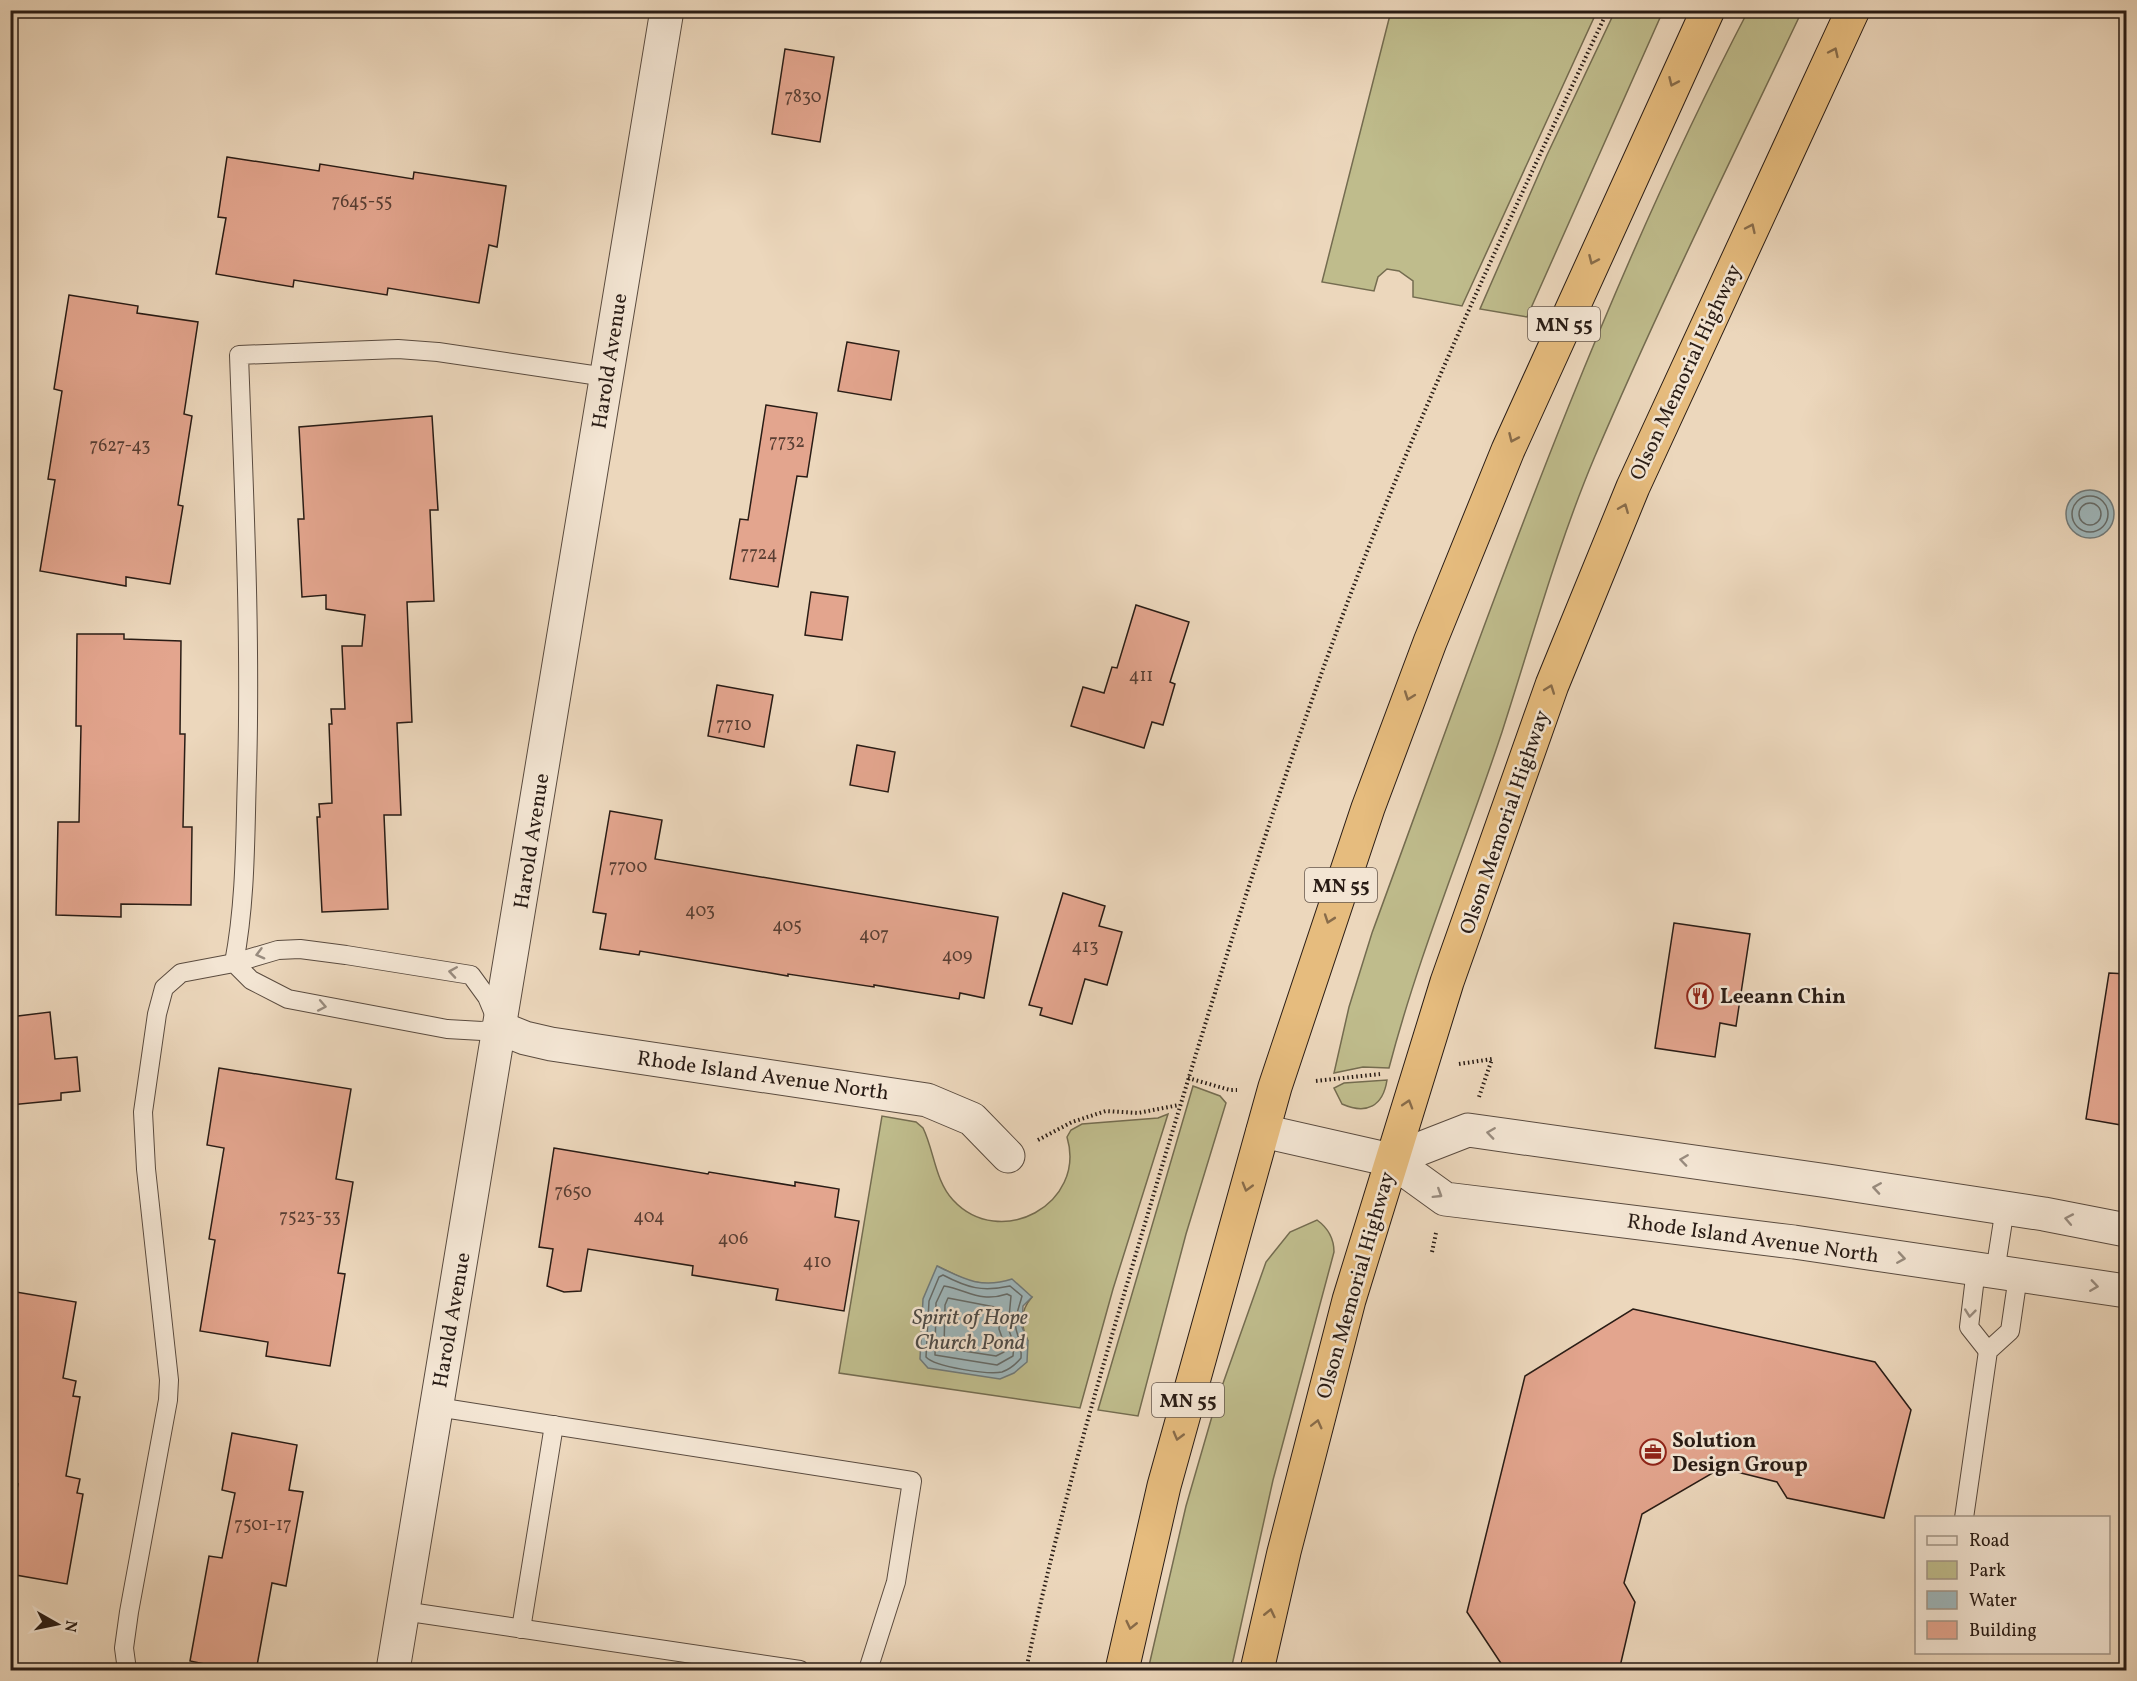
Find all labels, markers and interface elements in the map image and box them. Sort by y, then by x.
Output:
one-way arrow [1827,47,1839,58]
one-way arrow [1669,76,1681,87]
house number: 7830 [784,85,822,110]
house number: 7645-55 [331,190,393,215]
one-way arrow [1744,224,1756,235]
one-way arrow [1588,254,1600,265]
street label: Olson Memorial Highway [1623,259,1750,485]
street label: Harold Avenue [585,291,636,431]
road number: MN 55 [1528,307,1600,341]
house number: 7732 [769,430,805,455]
one-way arrow [1509,431,1521,442]
house number: 7627-43 [90,434,150,459]
one-way arrow [1617,504,1629,515]
house number: 7724 [741,542,777,567]
house number: 411 [1129,664,1153,689]
one-way arrow [1543,684,1556,695]
one-way arrow [1404,691,1417,701]
street label: Olson Memorial Highway [1453,706,1558,939]
house number: 7710 [716,713,752,738]
street label: Harold Avenue [507,771,558,911]
house number: 7700 [609,855,648,880]
road number: MN 55 [1305,868,1377,902]
house number: 403 [685,899,715,924]
house number: 405 [772,914,802,939]
one-way arrow [1324,914,1337,924]
house number: 407 [859,923,889,948]
house number: 413 [1072,935,1098,960]
house number: 409 [942,944,972,969]
one-way arrow [255,947,265,960]
one-way arrow [448,967,458,979]
restaurant icon: Leeann Chin [1685,981,1715,1011]
place label: Leeann Chin [1720,983,1846,1012]
one-way arrow [317,999,327,1012]
street label: Rhode Island Avenue North [635,1044,891,1109]
one-way arrow [1401,1099,1413,1110]
one-way arrow [1486,1127,1495,1139]
one-way arrow [1679,1155,1688,1167]
street label: Olson Memorial Highway [1310,1168,1403,1403]
house number: 7650 [555,1180,592,1205]
one-way arrow [1242,1181,1254,1192]
one-way arrow [1872,1183,1881,1195]
one-way arrow [1432,1186,1443,1197]
house number: 7523-33 [279,1205,341,1230]
house number: 404 [633,1205,665,1230]
street label: Rhode Island Avenue North [1625,1207,1881,1272]
one-way arrow [2064,1213,2074,1226]
house number: 406 [718,1227,748,1252]
street label: Harold Avenue [426,1250,479,1390]
house number: 410 [803,1250,831,1275]
one-way arrow [1896,1252,1906,1264]
one-way arrow [2089,1280,2098,1292]
water label: Spirit of Hope Church Pond [912,1303,1028,1359]
one-way arrow [1964,1309,1977,1318]
road number: MN 55 [1152,1383,1224,1417]
one-way arrow [1309,1419,1322,1429]
place label: Solution Design Group [1672,1427,1808,1480]
one-way arrow [1173,1430,1185,1441]
office icon: Solution Design Group [1638,1437,1668,1467]
house number: 7501-17 [234,1513,292,1538]
legend [1915,1516,2110,1654]
text: Road [1969,1529,2010,1554]
text: Park [1969,1559,2006,1584]
text: Water [1969,1589,2017,1614]
north arrow [27,1594,87,1654]
one-way arrow [1262,1609,1275,1619]
text: N [58,1619,82,1634]
text: Building [1969,1619,2037,1644]
one-way arrow [1126,1620,1139,1630]

